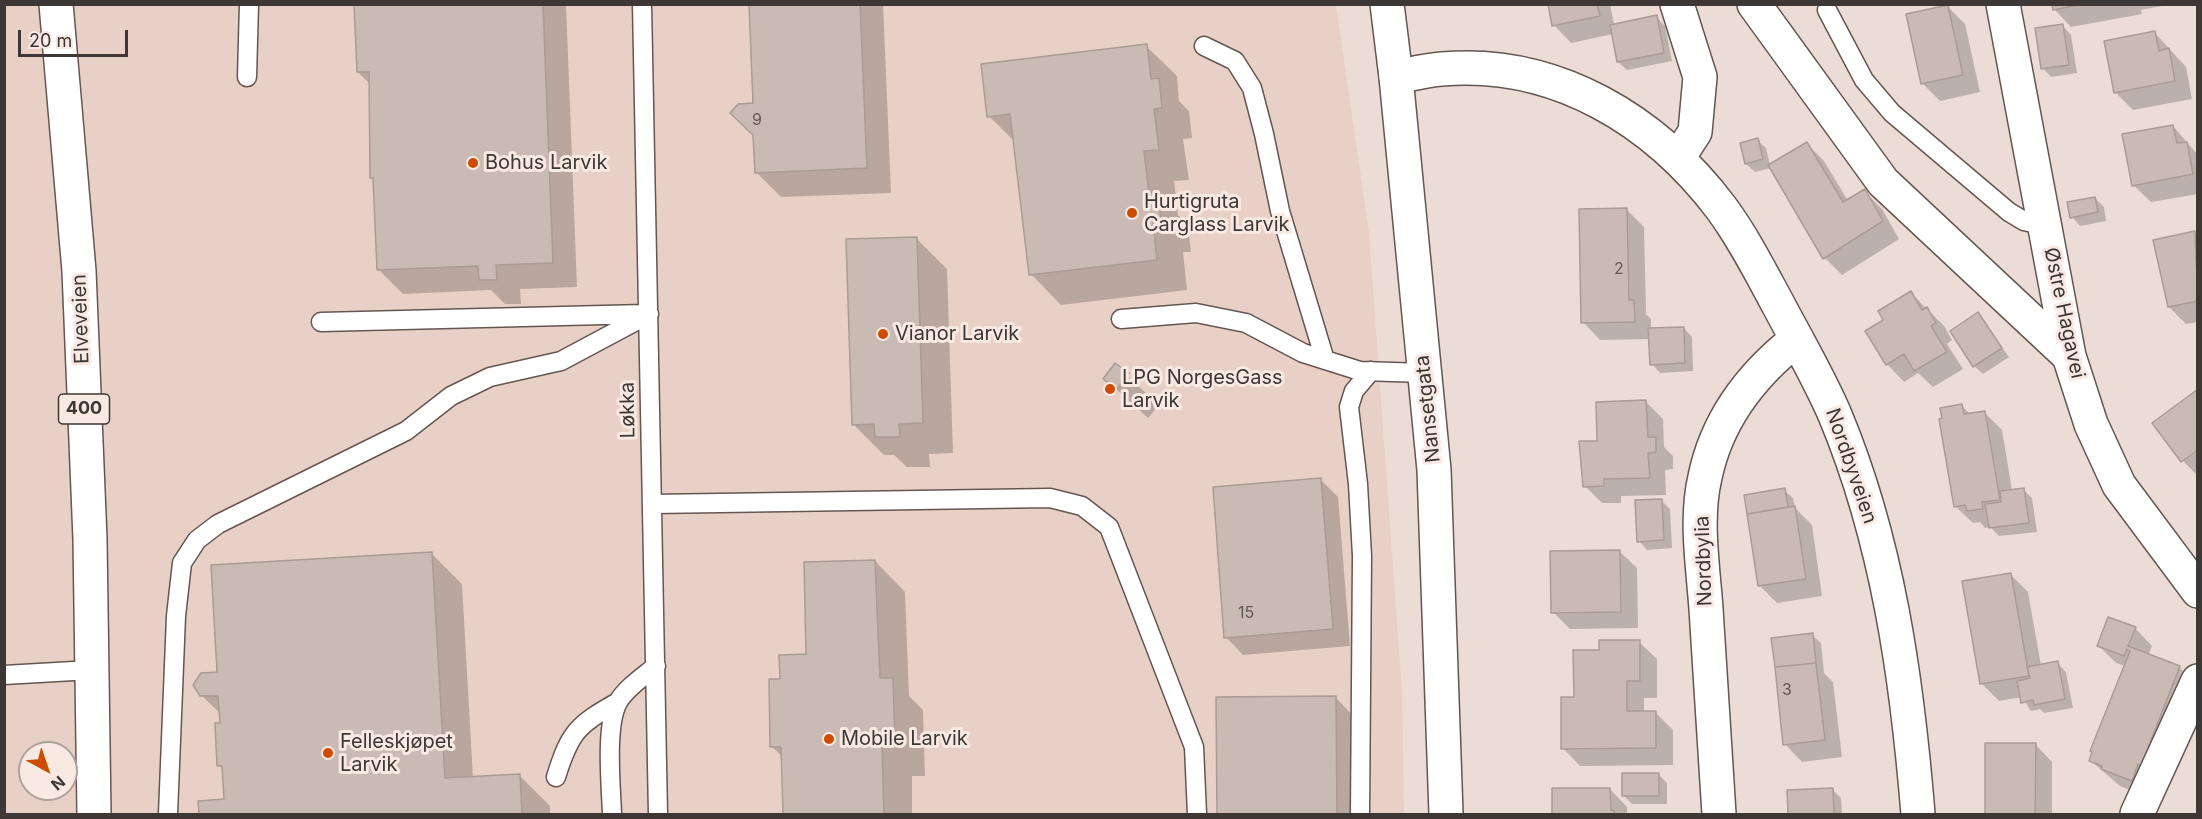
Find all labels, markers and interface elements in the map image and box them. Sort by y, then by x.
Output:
scale bar [21,18,130,56]
text: 20 m [29,30,72,51]
house number: 9 [752,110,762,130]
place label: Bohus Larvik [485,151,607,175]
marker: Bohus Larvik [466,156,480,170]
place label: Hurtigruta Carglass Larvik [1144,190,1290,237]
marker: Hurtigruta Carglass Larvik [1125,206,1139,220]
street label: Østre Hagavei [2038,245,2090,381]
house number: 2 [1614,259,1624,279]
street label: Elveveien [67,274,95,364]
place label: Vianor Larvik [895,322,1019,346]
marker: Vianor Larvik [876,327,890,341]
street label: Nansetgata [1410,354,1446,464]
place label: LPG NorgesGass Larvik [1122,366,1283,413]
street label: Løkka [616,382,640,438]
marker: LPG NorgesGass Larvik [1103,382,1117,396]
road number: 400 [58,394,110,424]
street label: Nordbyveien [1820,405,1882,527]
street label: Nordbylia [1690,515,1718,607]
house number: 15 [1238,603,1254,623]
house number: 3 [1782,680,1792,700]
place label: Mobile Larvik [841,727,968,751]
place label: Felleskjøpet Larvik [340,730,453,777]
marker: Mobile Larvik [822,732,836,746]
north arrow [18,741,78,801]
marker: Felleskjøpet Larvik [321,746,335,760]
text: N [47,772,69,795]

